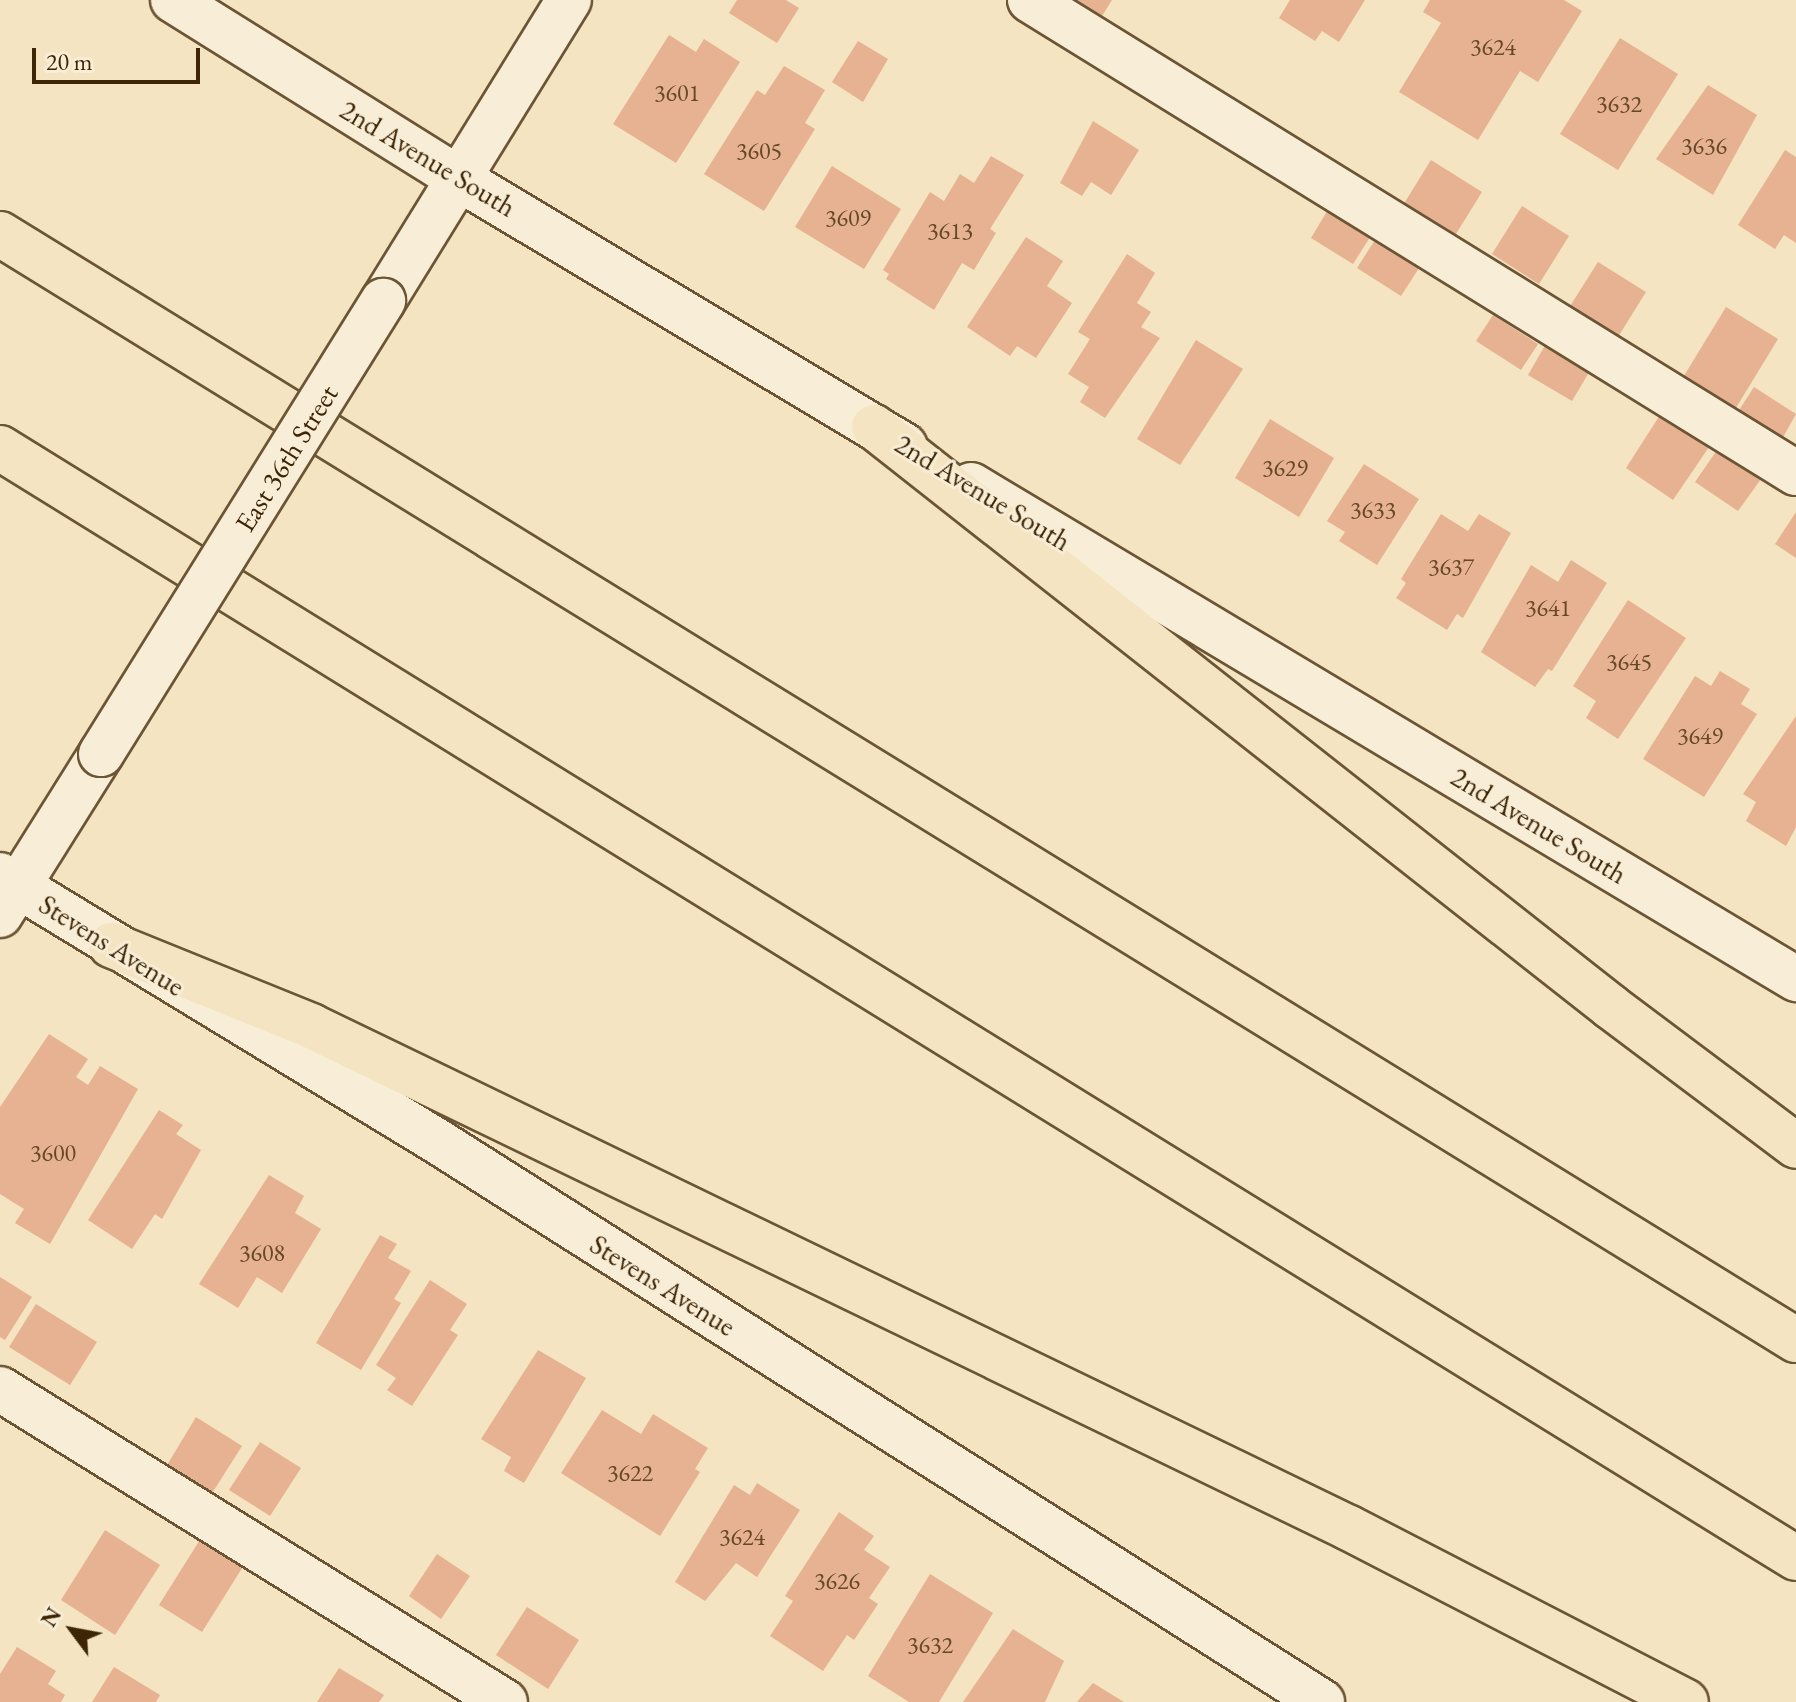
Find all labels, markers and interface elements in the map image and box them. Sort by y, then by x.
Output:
scale bar [36,32,204,82]
house number: 3624 [1470,33,1516,61]
text: 20 m [46,46,93,77]
house number: 3601 [654,79,700,107]
house number: 3632 [1596,90,1642,118]
street label: 2nd Avenue South [334,92,522,224]
house number: 3636 [1681,132,1727,160]
house number: 3605 [736,137,782,165]
house number: 3609 [825,204,871,232]
house number: 3613 [927,217,973,245]
street label: East 36th Street [228,378,344,538]
street label: 2nd Avenue South [889,426,1077,558]
house number: 3629 [1262,454,1308,482]
house number: 3633 [1350,496,1396,524]
house number: 3637 [1428,553,1474,581]
house number: 3641 [1525,594,1571,622]
house number: 3645 [1606,648,1652,676]
house number: 3649 [1677,722,1723,750]
street label: 2nd Avenue South [1445,759,1633,891]
street label: Stevens Avenue [33,887,191,1003]
house number: 3600 [30,1139,76,1167]
street label: Stevens Avenue [584,1227,742,1343]
house number: 3608 [239,1239,285,1267]
house number: 3622 [607,1459,653,1487]
house number: 3624 [719,1523,765,1551]
house number: 3626 [814,1567,860,1595]
north arrow [32,1590,112,1670]
text: N [34,1602,68,1632]
house number: 3632 [907,1631,953,1659]

